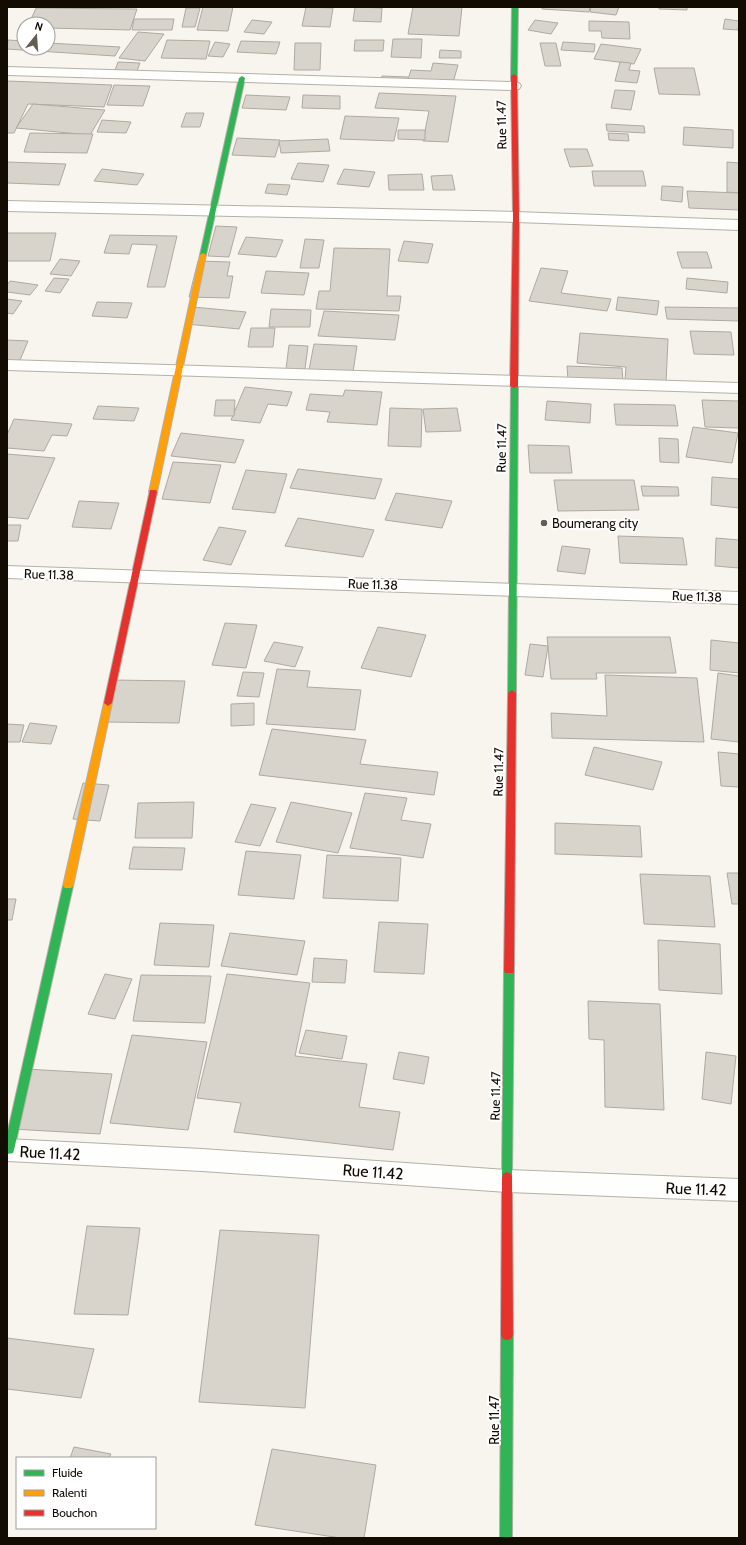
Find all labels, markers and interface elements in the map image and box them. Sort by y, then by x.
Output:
north arrow [16,16,56,56]
text: N [33,19,45,34]
street label: Rue 11.47 [493,100,509,150]
street label: Rue 11.47 [493,423,509,473]
place label: Boumerang city [552,515,639,531]
marker: Boumerang city [539,518,549,528]
street label: Rue 11.38 [24,565,74,583]
street label: Rue 11.38 [348,575,398,593]
street label: Rue 11.38 [672,587,722,605]
street label: Rue 11.47 [490,747,506,797]
street label: Rue 11.47 [487,1071,503,1121]
street label: Rue 11.42 [19,1142,81,1164]
street label: Rue 11.42 [342,1160,404,1184]
street label: Rue 11.42 [665,1178,727,1200]
street label: Rue 11.47 [486,1395,502,1445]
legend [16,1457,156,1529]
text: Fluide [52,1465,83,1480]
text: Ralenti [52,1485,87,1500]
text: Bouchon [52,1505,98,1520]

